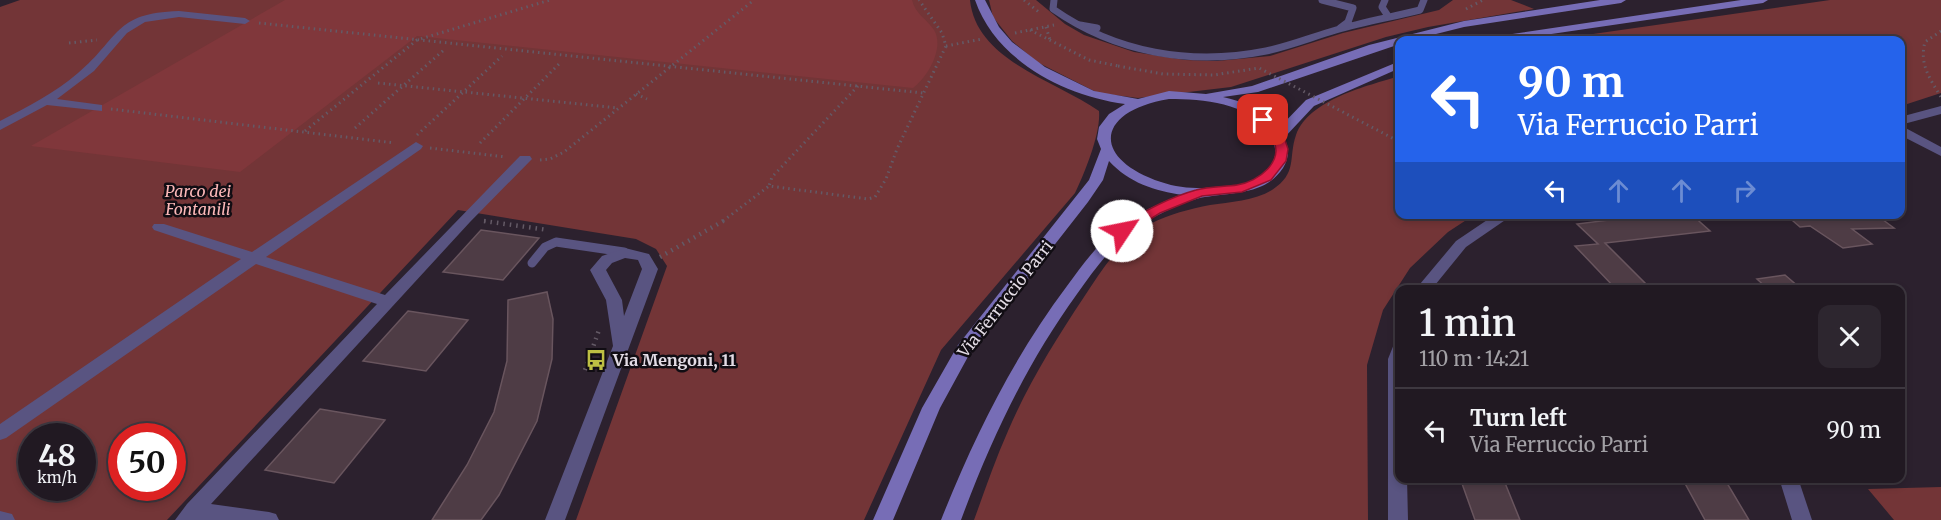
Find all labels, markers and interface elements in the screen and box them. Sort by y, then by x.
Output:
text: 90 m [1518,56,1624,108]
icon: left [1419,60,1497,138]
pin [1237,94,1288,145]
icon: arrive [1246,103,1279,136]
text: Via Ferruccio Parri [1518,108,1759,142]
icon: left [1539,174,1572,207]
icon: ahead [1602,174,1635,207]
icon: ahead [1665,174,1698,207]
icon: right [1728,174,1761,207]
park label: Parco dei Fontanili [165,181,231,219]
position arrow [1090,199,1154,263]
street label: Via Ferruccio Parri [953,237,1057,362]
text: 1 min [1419,301,1516,346]
button: close [1818,305,1881,368]
text: 110 m · 14:21 [1419,346,1529,371]
bus stop icon: Via Mengoni, 11 [584,348,608,372]
place label: Via Mengoni, 11 [612,350,736,371]
text: Turn left [1470,404,1567,432]
icon: left [1419,414,1452,447]
text: 90 m [1826,416,1881,444]
speed limit sign: 50 [108,423,186,501]
text: Via Ferruccio Parri [1470,432,1648,457]
text: 48 [38,436,76,474]
text: km/h [37,468,77,487]

